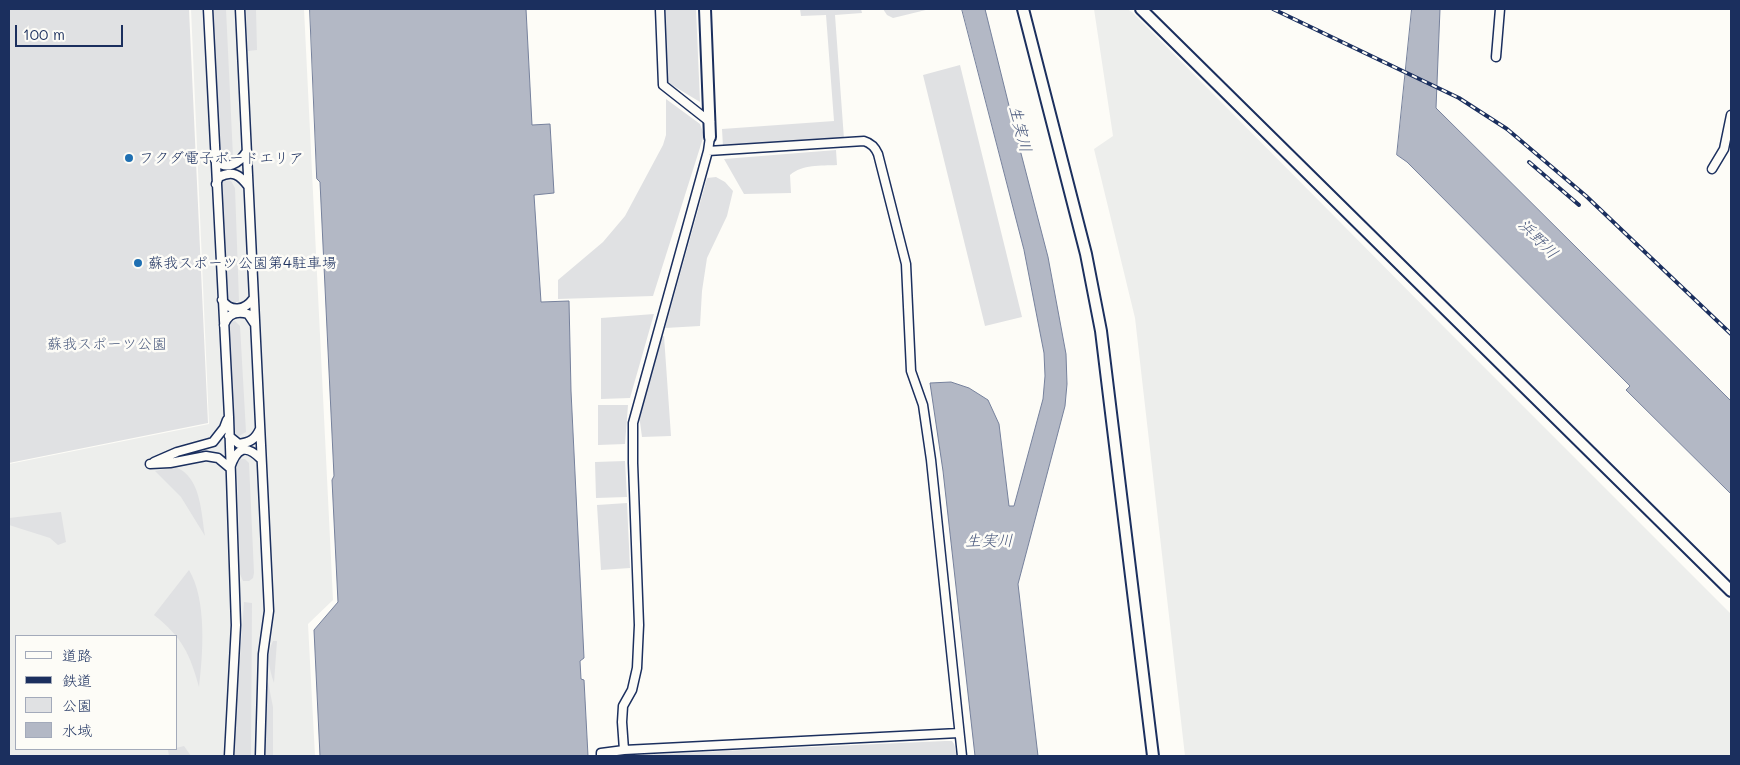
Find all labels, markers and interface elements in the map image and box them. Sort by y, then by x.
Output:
scale bar [18,15,125,47]
text: 100 m [23,24,65,44]
water label: 生実川 [1005,103,1035,155]
place label: フクダ電子ボードエリア [139,149,304,167]
marker: フクダ電子ボードエリア [123,152,135,164]
water label: 浜野川 [1514,215,1562,263]
place label: 蘇我スポーツ公園第4駐車場 [148,254,337,272]
marker: 蘇我スポーツ公園第4駐車場 [132,257,144,269]
park label: 蘇我スポーツ公園 [47,335,167,353]
water label: 生実川 [965,531,1013,551]
legend [15,635,178,750]
text: 道路 [62,645,92,665]
text: 鉄道 [62,670,92,690]
text: 公園 [62,695,92,715]
text: 水域 [62,720,92,740]

